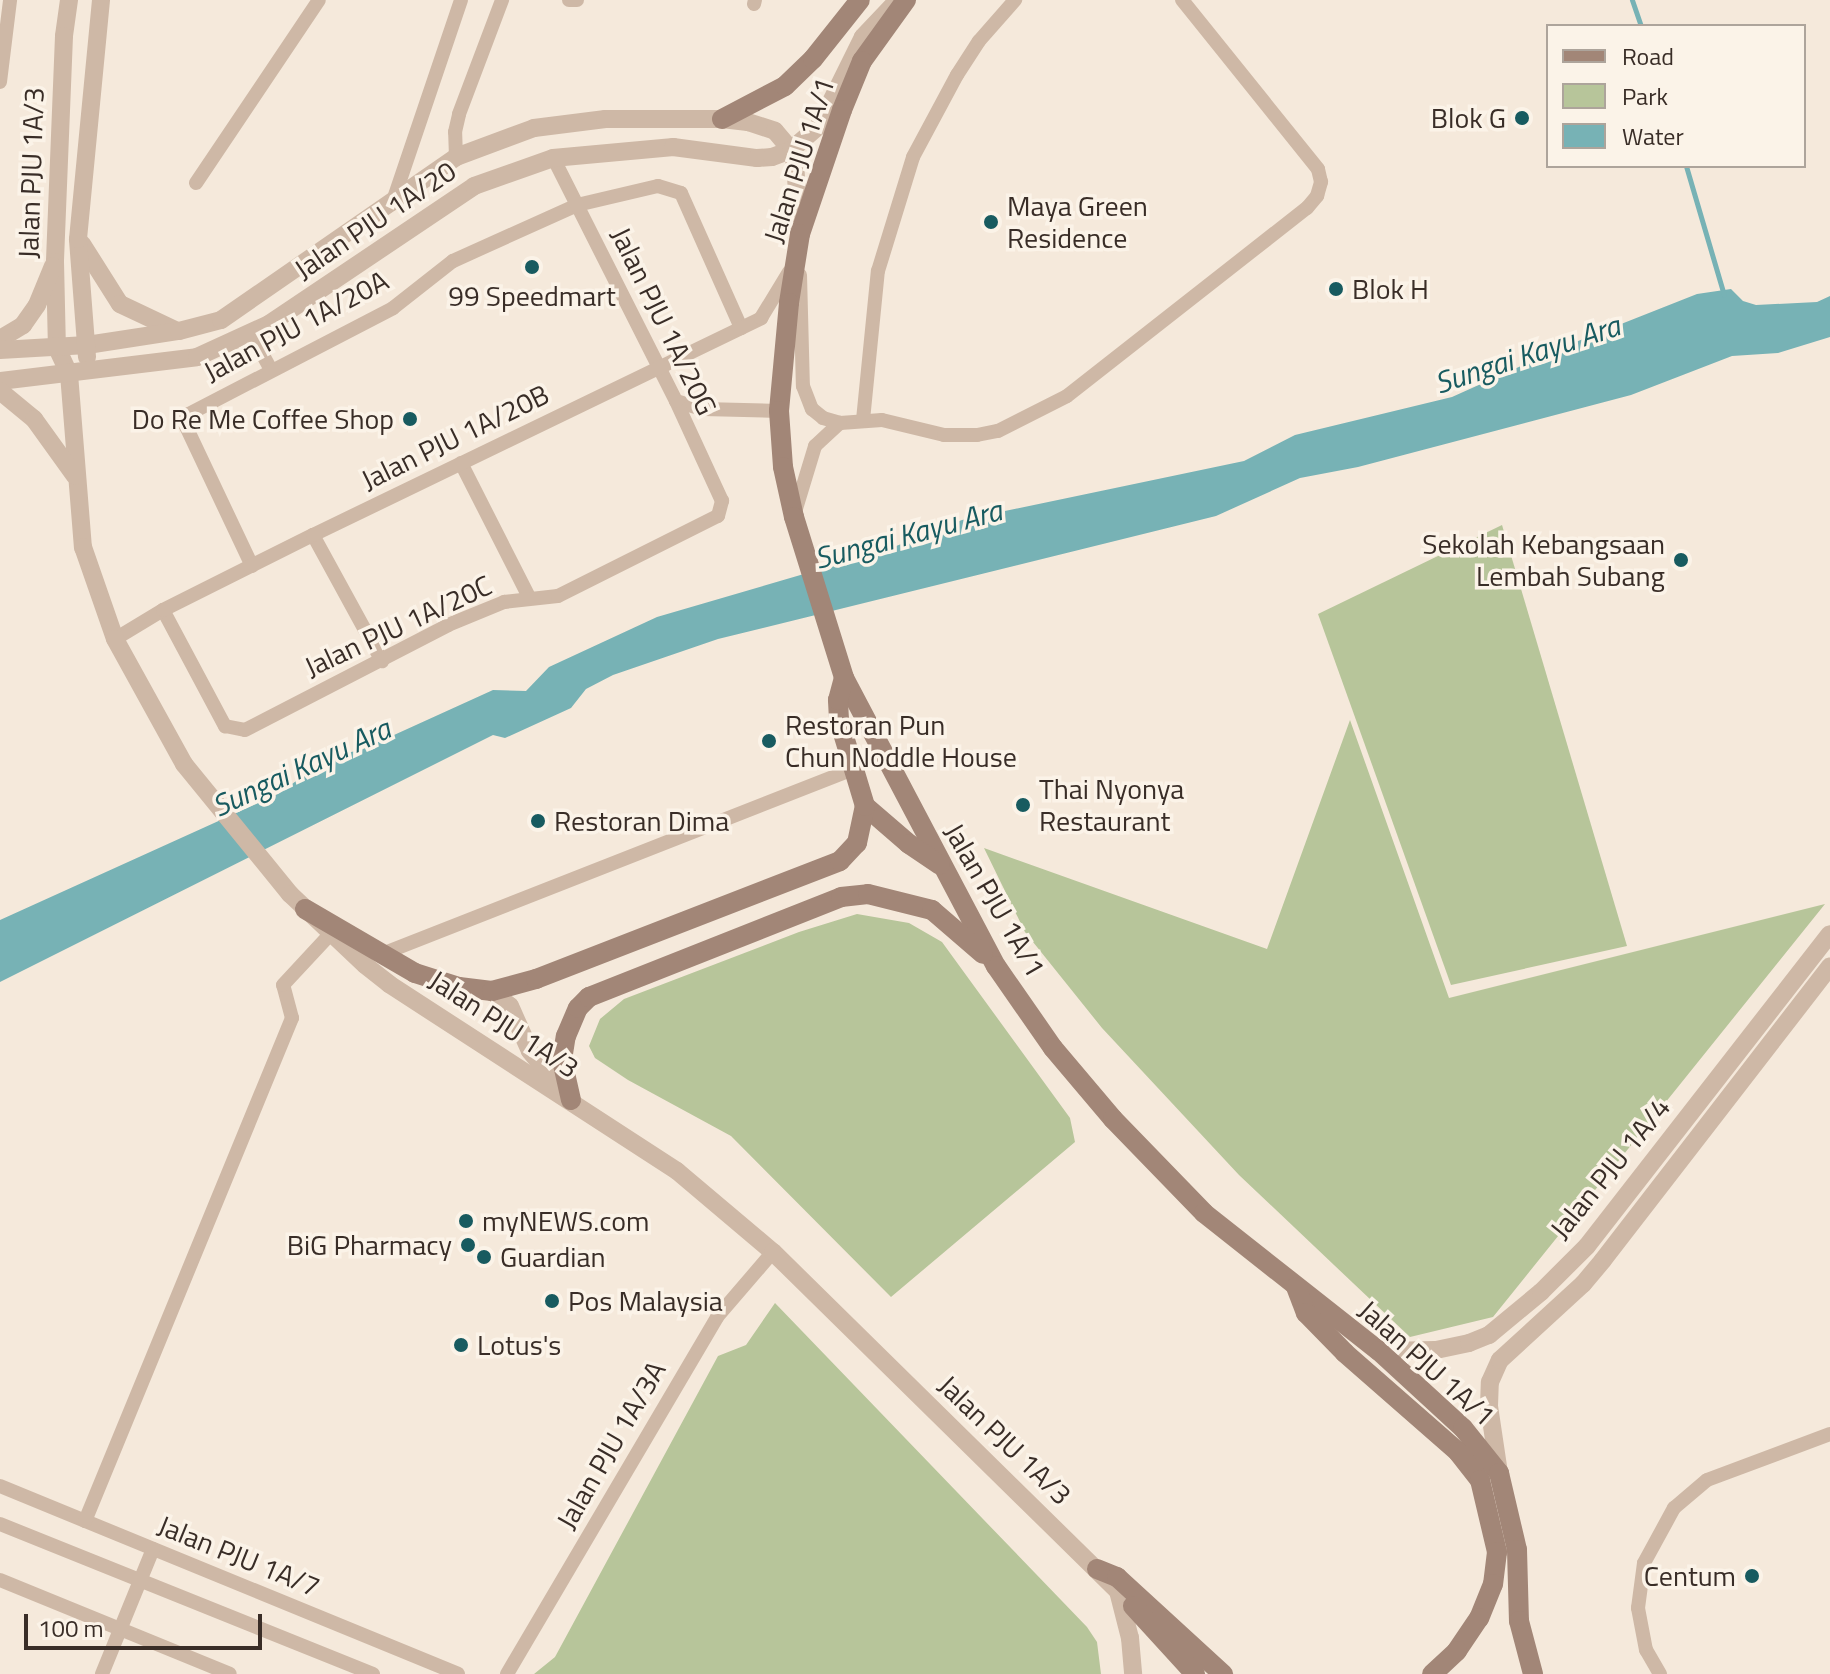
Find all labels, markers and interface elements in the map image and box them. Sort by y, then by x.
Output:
legend [1546,24,1806,168]
text: Road [1622,38,1674,74]
street label: Jalan PJU 1A/1 [757,73,841,247]
text: Park [1622,78,1668,114]
street label: Jalan PJU 1A/3 [11,87,51,259]
place label: Blok G [1431,101,1506,135]
marker: Blok G [1513,109,1531,127]
text: Water [1622,118,1684,154]
street label: Jalan PJU 1A/20 [288,154,462,286]
place label: Maya Green Residence [1007,189,1148,255]
marker: Maya Green Residence [982,213,1000,231]
street label: Jalan PJU 1A/20G [604,222,724,420]
marker: 99 Speedmart [523,258,541,276]
street label: Jalan PJU 1A/20A [198,263,394,389]
place label: Blok H [1352,272,1429,306]
place label: 99 Speedmart [448,279,616,313]
marker: Blok H [1327,280,1345,298]
water label: Sungai Kayu Ara [1430,307,1624,401]
street label: Jalan PJU 1A/20B [356,377,554,497]
place label: Do Re Me Coffee Shop [132,402,394,436]
marker: Do Re Me Coffee Shop [401,410,419,428]
water label: Sungai Kayu Ara [810,492,1006,576]
place label: Sekolah Kebangsaan Lembah Subang [1422,527,1665,593]
marker: Sekolah Kebangsaan Lembah Subang [1672,551,1690,569]
street label: Jalan PJU 1A/20C [299,568,497,684]
place label: Restoran Pun Chun Noddle House [785,708,1017,774]
water label: Sungai Kayu Ara [206,710,396,824]
marker: Restoran Pun Chun Noddle House [760,732,778,750]
place label: Thai Nyonya Restaurant [1039,772,1184,838]
marker: Thai Nyonya Restaurant [1014,796,1032,814]
place label: Restoran Dima [554,804,729,838]
marker: Restoran Dima [529,812,547,830]
street label: Jalan PJU 1A/1 [938,817,1052,983]
street label: Jalan PJU 1A/3 [423,963,585,1085]
street label: Jalan PJU 1A/4 [1543,1091,1677,1245]
place label: myNEWS.com [482,1204,649,1238]
marker: myNEWS.com [457,1212,475,1230]
place label: BiG Pharmacy [287,1228,452,1262]
marker: BiG Pharmacy [459,1236,477,1254]
place label: Guardian [500,1240,605,1274]
marker: Guardian [475,1248,493,1266]
place label: Pos Malaysia [568,1284,723,1318]
marker: Pos Malaysia [543,1292,561,1310]
street label: Jalan PJU 1A/1 [1352,1293,1502,1433]
place label: Lotus's [477,1328,561,1362]
marker: Lotus's [452,1336,470,1354]
street label: Jalan PJU 1A/3A [549,1355,673,1535]
street label: Jalan PJU 1A/3 [932,1368,1078,1512]
street label: Jalan PJU 1A/7 [153,1508,325,1604]
place label: Centum [1644,1559,1736,1593]
marker: Centum [1743,1567,1761,1585]
scale bar [28,1598,266,1648]
text: 100 m [38,1610,104,1646]

